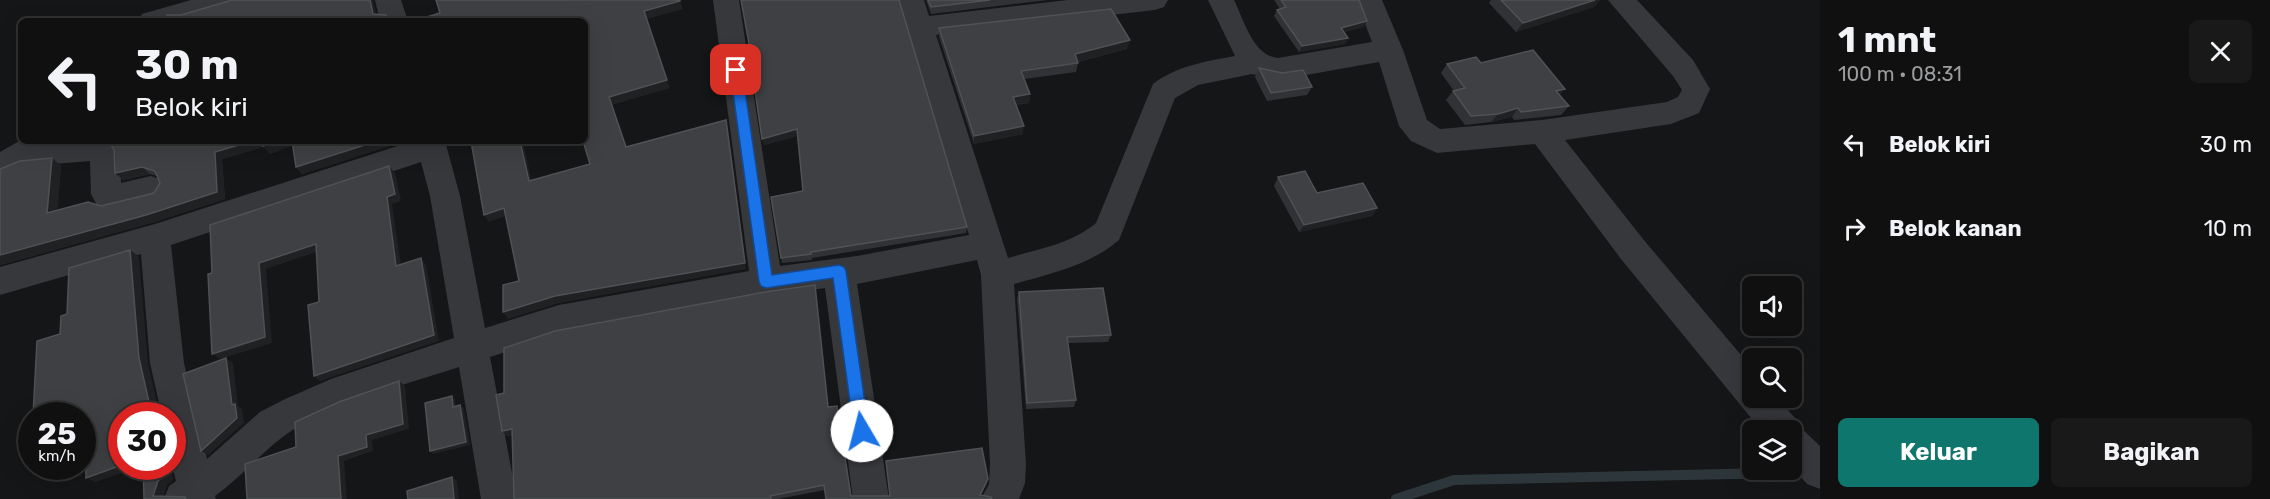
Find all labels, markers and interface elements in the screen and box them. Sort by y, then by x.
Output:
text: 1 mnt [1838,18,1936,61]
button: close [2189,20,2252,83]
text: 30 m [135,40,239,90]
icon: left [36,42,114,120]
pin [710,44,761,95]
icon: arrive [719,53,752,86]
text: 100 m · 08:31 [1838,62,1962,86]
text: Belok kiri [135,91,248,123]
icon: left [1838,128,1871,161]
text: Belok kiri [1889,131,1990,158]
text: 30 m [2200,131,2252,158]
icon: right [1838,212,1871,245]
text: Belok kanan [1889,215,2022,242]
text: 10 m [2204,215,2252,242]
map controls [1742,276,1802,480]
button: sound [1742,276,1802,336]
button: search [1742,348,1802,408]
position arrow [830,399,894,463]
speed limit sign: 30 [108,402,186,480]
text: 25 [38,416,76,452]
button: Keluar [1838,418,2039,487]
button: Bagikan [2051,418,2252,487]
button: layers [1742,420,1802,480]
text: km/h [38,447,76,465]

